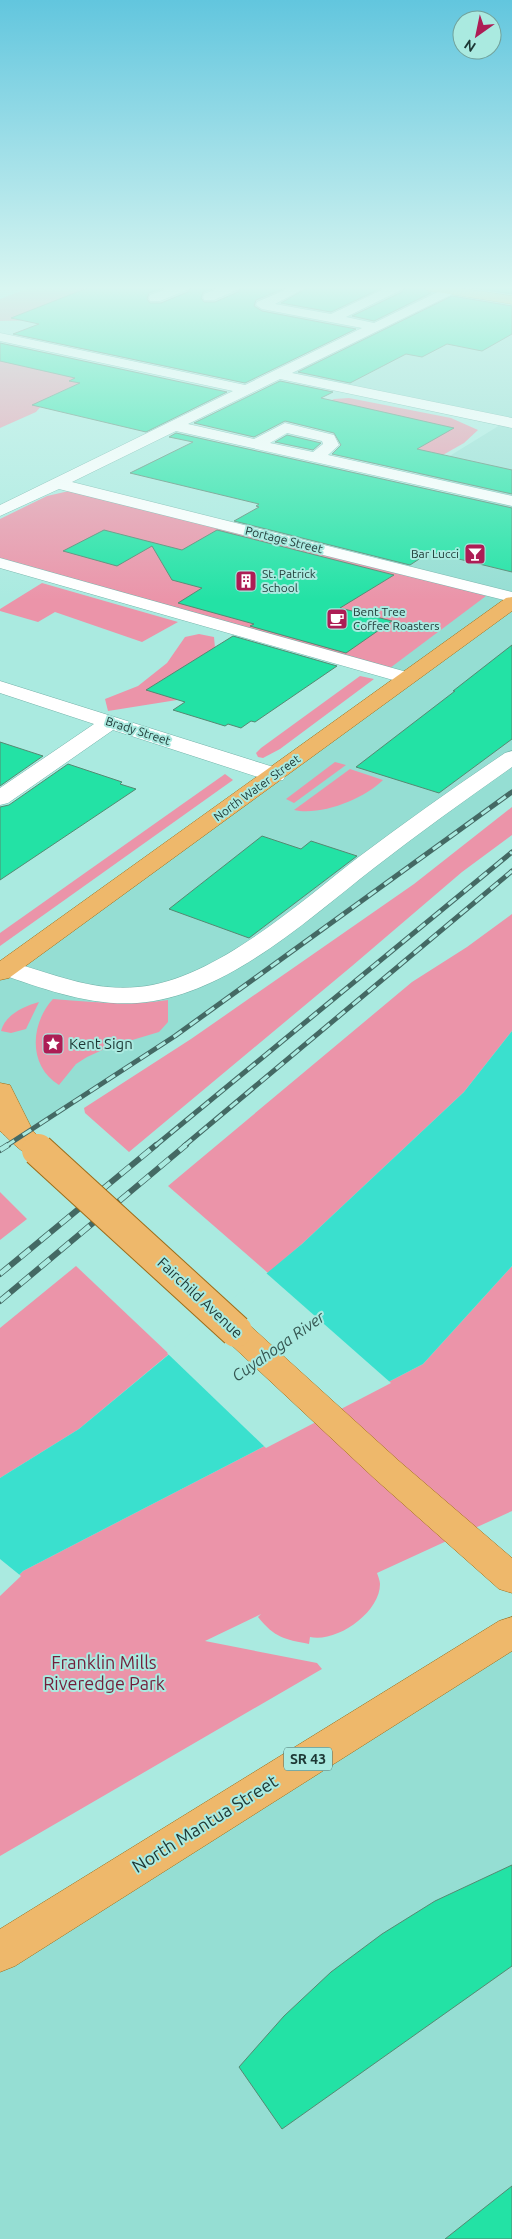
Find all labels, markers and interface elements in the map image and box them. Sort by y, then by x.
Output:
north arrow [452,10,502,60]
text: N [461,36,479,55]
street label: Portage Street [244,524,324,555]
bar icon: Bar Lucci [463,542,487,566]
place label: Bar Lucci [411,547,459,560]
place label: St. Patrick School [262,567,316,594]
building icon: St. Patrick School [234,569,258,593]
place label: Bent Tree Coffee Roasters [353,605,439,632]
cafe icon: Bent Tree Coffee Roasters [325,607,349,631]
street label: Brady Street [104,714,172,747]
street label: North Water Street [211,752,303,823]
place icon: Kent Sign [41,1032,65,1056]
place label: Kent Sign [69,1035,133,1052]
street label: Fairchild Avenue [154,1254,246,1341]
water label: Cuyahoga River [228,1307,328,1385]
park label: Franklin Mills Riveredge Park [43,1652,165,1693]
road number: SR 43 [284,1748,332,1770]
street label: North Mantua Street [128,1770,281,1876]

